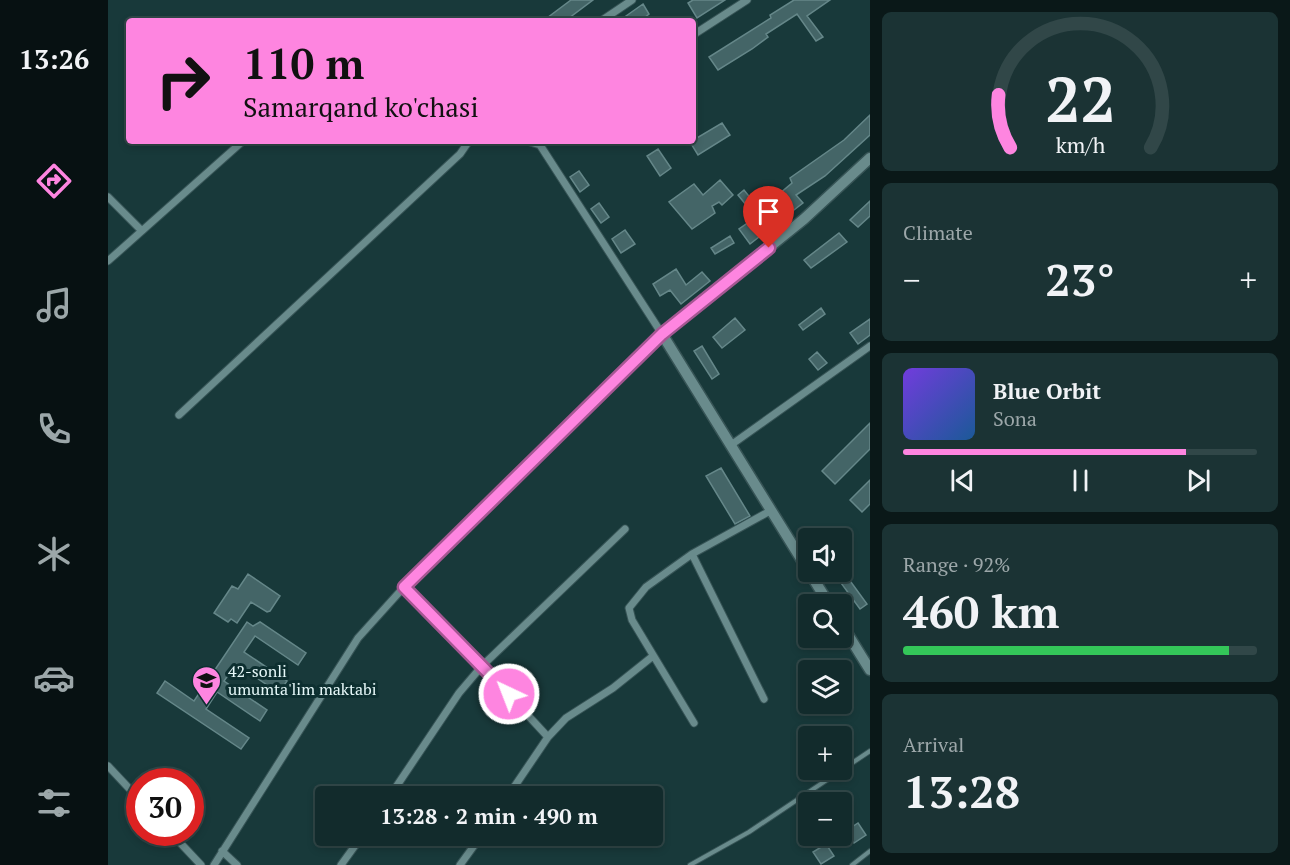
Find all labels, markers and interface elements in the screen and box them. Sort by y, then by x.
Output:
text: 110 m [243,35,364,91]
text: 13:26 [19,41,89,77]
icon: right [144,42,222,120]
text: 22 [1045,57,1115,140]
text: Samarqand ko'chasi [243,89,479,125]
text: km/h [1055,132,1105,160]
icon: directions [33,160,75,202]
pin [743,186,794,248]
icon: arrive [752,195,785,228]
text: Climate [903,219,973,246]
text: 23° [1045,249,1115,309]
text: − [903,258,921,301]
text: + [1239,258,1257,301]
icon: music [33,284,75,326]
text: Blue Orbit [993,376,1101,405]
text: Sona [993,405,1037,432]
icon: phone [33,408,75,450]
icon: previous [946,464,979,497]
icon: pause [1064,464,1097,497]
icon: next [1182,464,1215,497]
map controls [798,528,852,846]
button: sound [798,528,852,582]
icon: climate [33,533,75,575]
text: Range · 92% [903,551,1010,578]
text: 460 km [903,581,1059,641]
button: search [798,594,852,648]
icon: car [33,657,75,699]
place label: 42-sonli umumta'lim maktabi [228,660,377,700]
button: layers [798,660,852,714]
position arrow [477,662,541,726]
school or university icon: 42-sonli umumta'lim maktabi [191,664,223,706]
button: + [798,726,852,780]
text: Arrival [903,731,964,758]
text: 13:28 [903,761,1020,821]
speed limit sign: 30 [126,768,204,846]
icon: filters [33,782,75,824]
button: − [798,792,852,846]
text: 13:28 · 2 min · 490 m [380,801,598,830]

